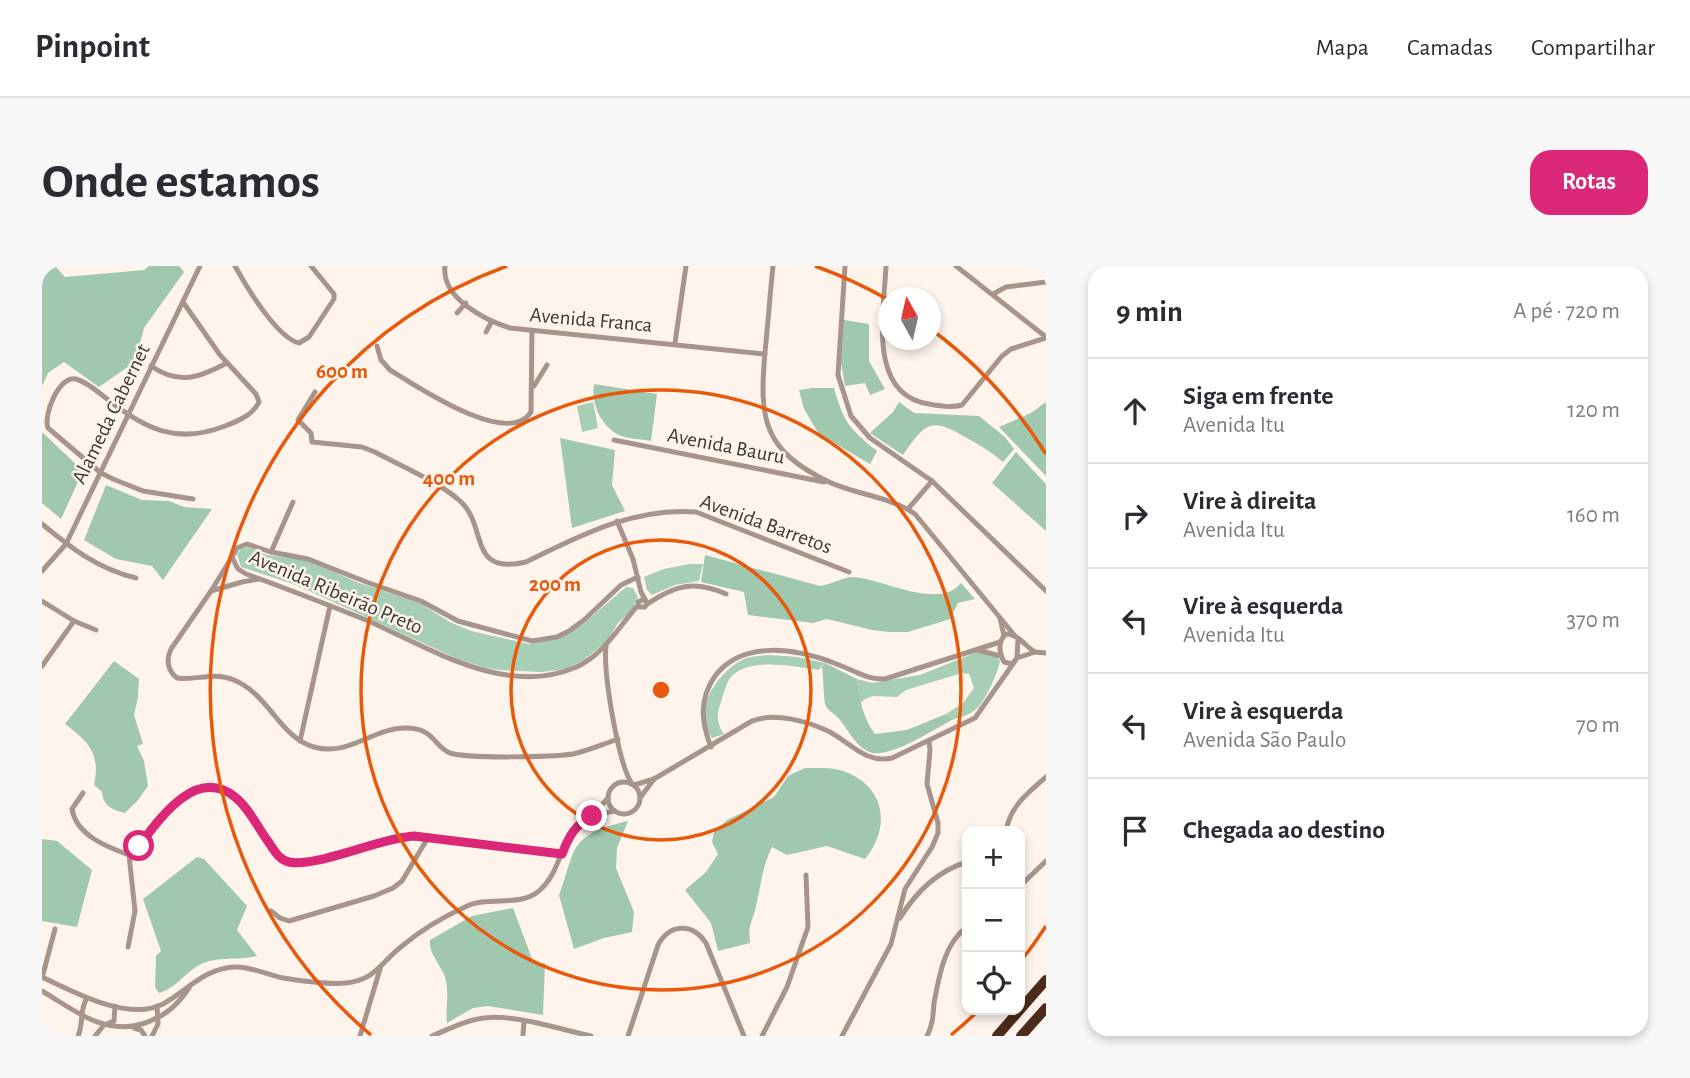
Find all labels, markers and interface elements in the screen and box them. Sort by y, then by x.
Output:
text: Pinpoint [35,31,150,64]
text: Mapa [1316,36,1369,60]
text: Camadas [1407,36,1493,60]
text: Compartilhar [1531,36,1655,60]
button: Rotas [1530,150,1648,215]
text: Onde estamos [42,158,320,207]
north arrow [878,287,941,350]
text: 9 min [1116,297,1183,327]
text: A pé · 720 m [1513,300,1620,323]
street label: Avenida Franca [529,304,653,336]
street label: Alameda Cabernet [68,341,154,487]
text: 600 m [316,361,368,382]
text: Siga em frente [1183,383,1334,409]
icon: ahead [1116,392,1154,430]
text: 120 m [1567,399,1620,422]
text: Avenida Itu [1183,414,1285,437]
street label: Avenida Bauru [666,424,787,468]
text: 400 m [423,468,475,489]
text: Vire à direita [1183,488,1317,514]
street label: Avenida Barretos [697,490,835,558]
icon: right [1116,497,1154,535]
text: 160 m [1567,504,1620,527]
text: Avenida Itu [1183,519,1285,542]
street label: Avenida Ribeirão Preto [246,546,426,638]
text: 200 m [529,574,581,595]
text: Vire à esquerda [1183,593,1344,619]
icon: left [1116,602,1154,640]
text: 370 m [1567,609,1620,632]
text: Avenida Itu [1183,624,1285,647]
centre of rings [649,678,673,702]
text: Vire à esquerda [1183,698,1344,724]
icon: left [1116,707,1154,745]
text: 70 m [1576,714,1620,737]
text: Avenida São Paulo [1183,729,1346,752]
route end [576,800,607,831]
icon: arrive [1116,812,1154,850]
text: Chegada ao destino [1183,817,1385,843]
map controls [962,826,1025,1015]
button: + [962,826,1025,889]
route start [123,830,154,861]
button: − [962,889,1025,952]
button: locate [962,952,1025,1015]

